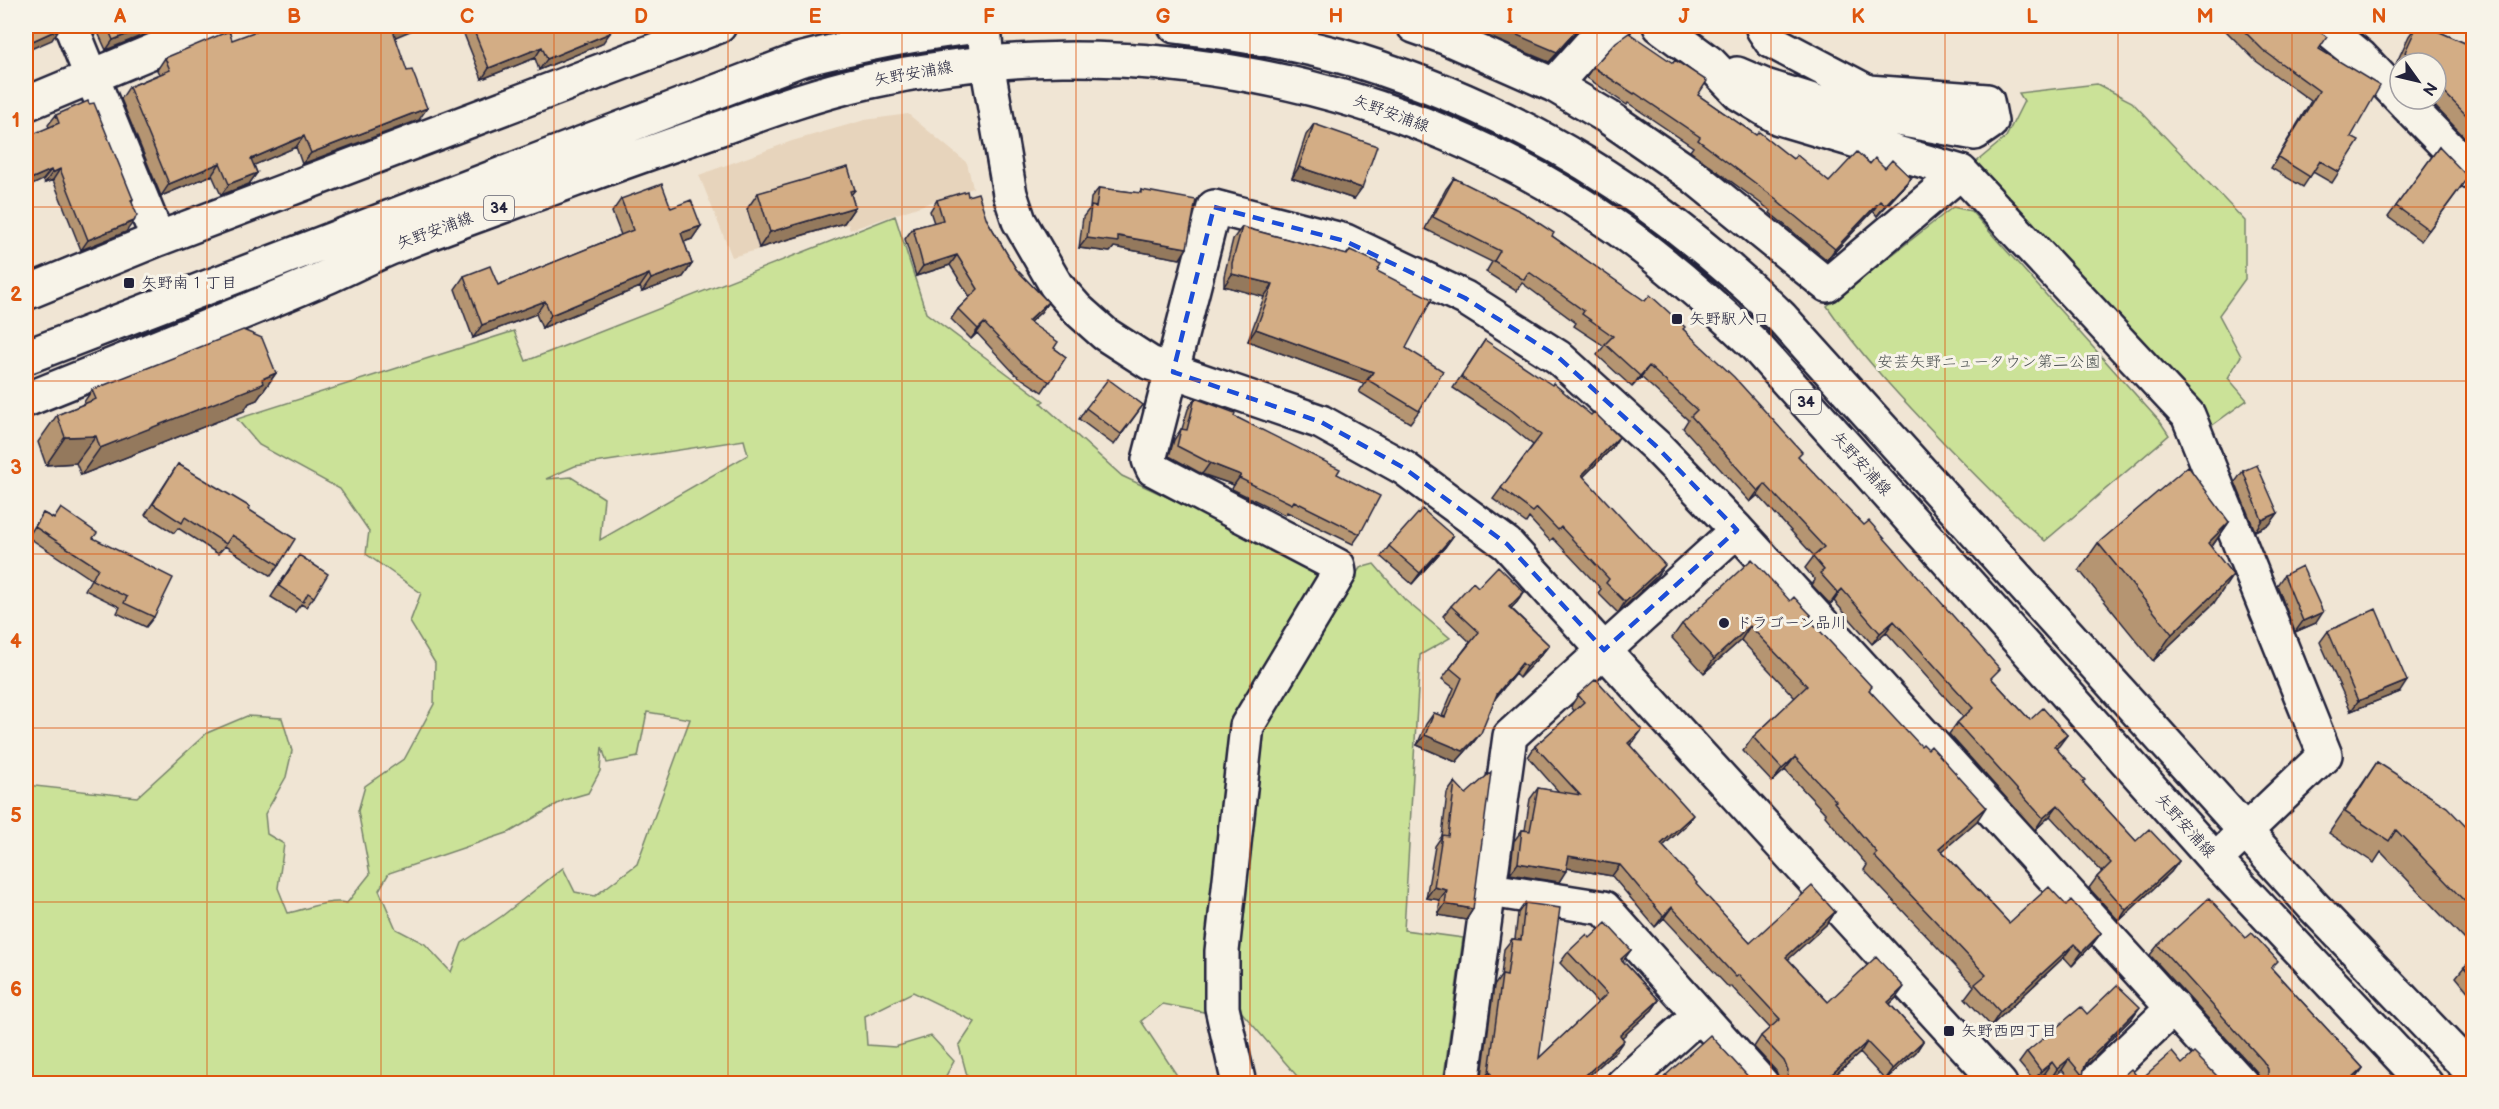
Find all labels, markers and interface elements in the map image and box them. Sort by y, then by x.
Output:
text: A [113,5,127,29]
text: B [287,5,301,29]
text: C [460,5,474,29]
text: D [634,5,648,29]
text: E [809,5,822,29]
text: F [983,5,995,29]
text: G [1156,5,1171,29]
text: H [1329,5,1343,29]
text: I [1507,5,1513,29]
text: J [1679,5,1691,29]
text: K [1851,5,1865,29]
text: L [2026,5,2038,29]
text: M [2196,5,2214,29]
text: N [2371,5,2387,29]
north arrow [2388,51,2448,111]
street label: 矢野安浦線 [872,58,954,90]
text: N [2418,78,2440,99]
street label: 矢野安浦線 [1350,91,1432,137]
text: 1 [12,109,20,133]
road number: 34 [484,196,514,220]
street label: 矢野安浦線 [394,208,476,254]
place label: 矢野南１丁目 [141,274,237,293]
marker: 矢野南１丁目 [122,276,136,290]
text: 2 [10,283,22,307]
place label: 矢野駅入口 [1689,310,1769,329]
marker: 矢野駅入口 [1670,312,1684,326]
park label: 安芸矢野ニュータウン第二公園 [1877,353,2101,372]
road number: 34 [1791,390,1821,414]
street label: 矢野安浦線 [1827,428,1895,500]
text: 3 [10,456,22,480]
place label: ドラゴーン品川 [1736,614,1847,633]
marker: ドラゴーン品川 [1717,616,1731,630]
text: 4 [10,630,22,654]
street label: 矢野安浦線 [2151,790,2219,862]
text: 5 [10,804,22,828]
text: 6 [10,978,22,1002]
place label: 矢野西四丁目 [1961,1022,2057,1041]
marker: 矢野西四丁目 [1942,1024,1956,1038]

